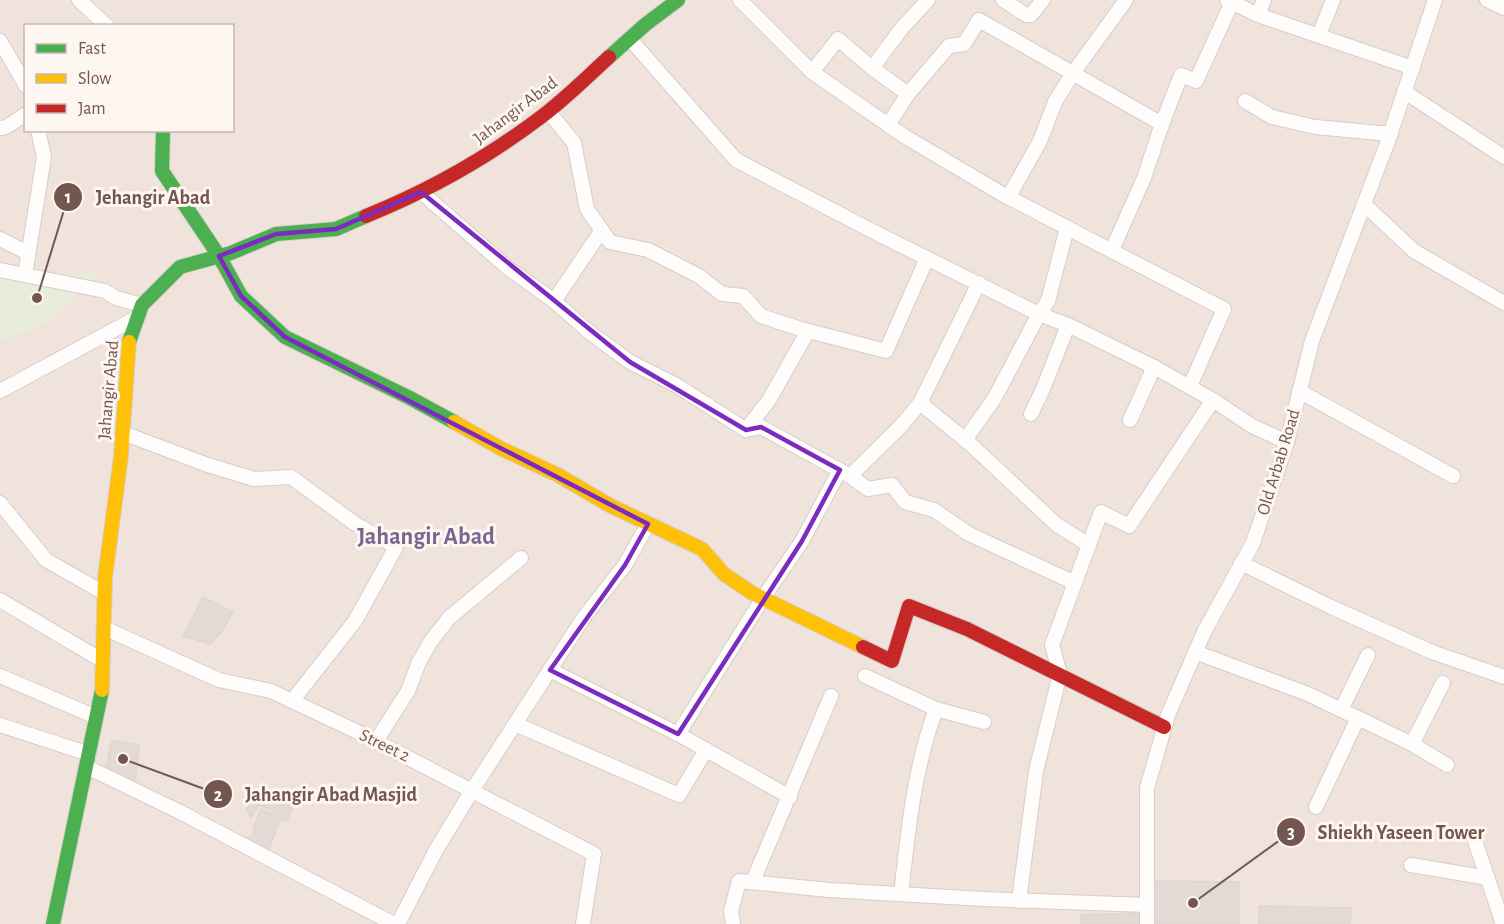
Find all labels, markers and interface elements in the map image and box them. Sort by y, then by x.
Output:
legend [24,24,234,132]
text: Fast [78,40,106,58]
text: Slow [78,70,111,88]
street label: Jahangir Abad [470,74,561,148]
text: Jam [78,100,106,118]
callout: Jehangir Abad [53,178,222,216]
text: Jehangir Abad [96,188,211,208]
text: 1 [65,189,71,207]
street label: Jahangir Abad [96,340,122,440]
street label: Old Arbab Road [1254,407,1304,517]
district label: Jahangir Abad [357,525,495,549]
street label: Street 2 [357,726,413,766]
callout: Jahangir Abad Masjid [203,775,429,813]
text: Jahangir Abad Masjid [245,785,418,805]
text: 2 [214,787,223,805]
callout: Shiekh Yaseen Tower [1276,813,1496,851]
text: Shiekh Yaseen Tower [1318,823,1484,843]
text: 3 [1287,824,1295,842]

